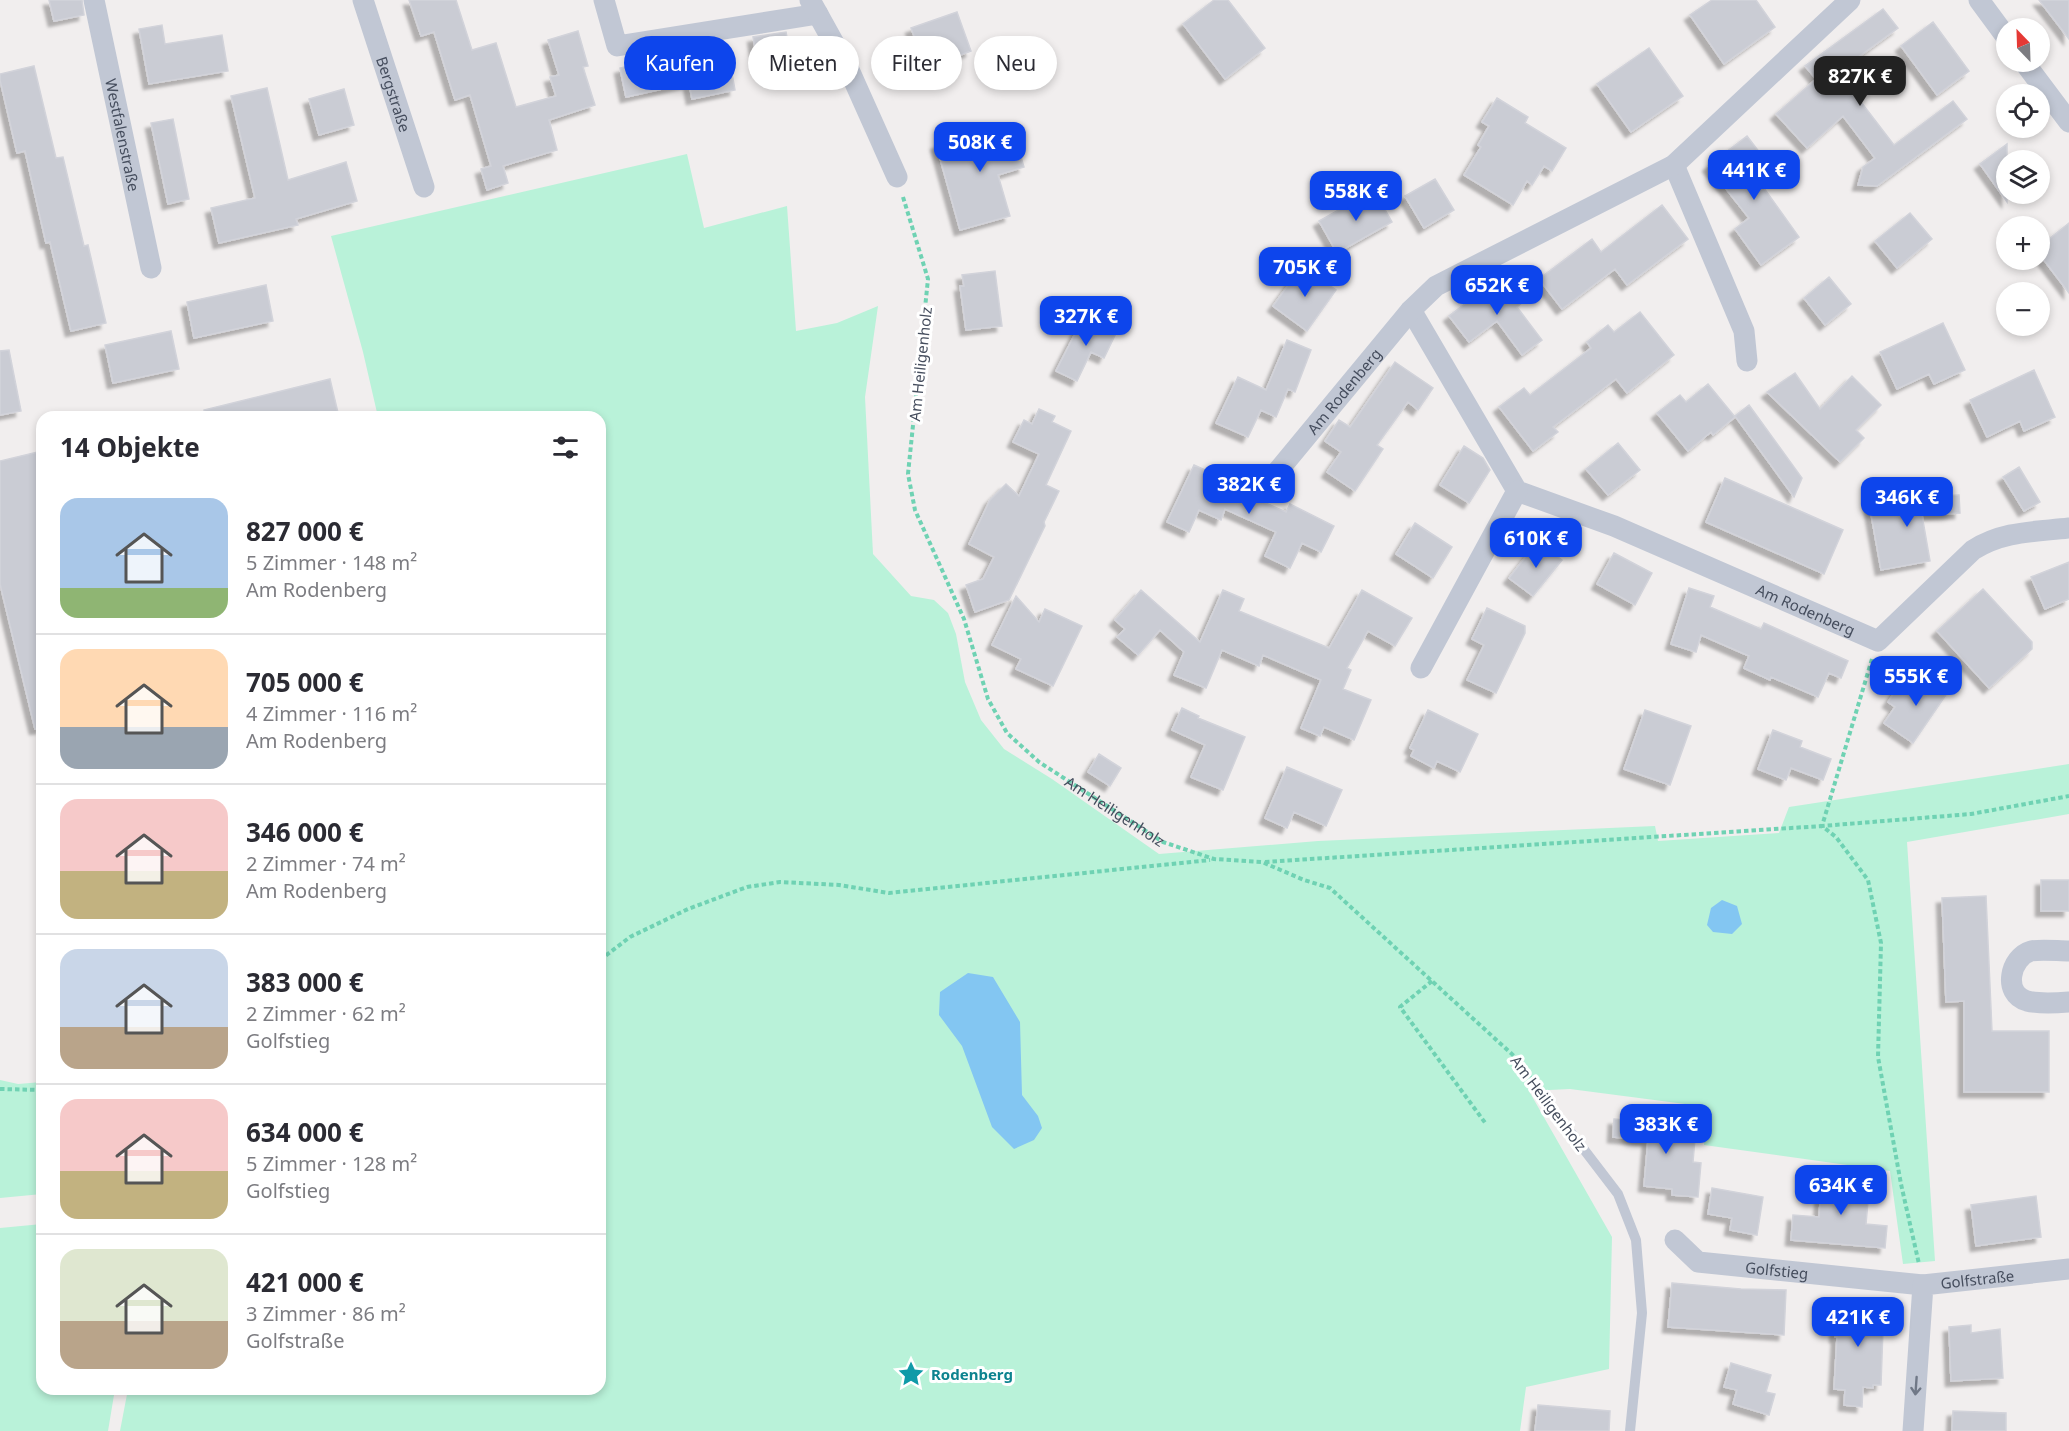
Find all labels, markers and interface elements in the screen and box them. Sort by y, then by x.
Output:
north arrow [1996,18,2050,72]
map controls [1996,18,2050,336]
chip: Kaufen [624,36,736,90]
chip: Mieten [748,36,859,90]
chip: Filter [871,36,962,90]
chip: Neu [974,36,1057,90]
street label: Bergstraße [372,54,415,134]
pin: 827K € [1811,56,1909,107]
text: 827K € [1828,62,1892,89]
street label: Westfalenstraße [101,77,144,193]
button: locate [1996,84,2050,138]
pin: 508K € [931,122,1029,173]
text: 508K € [948,128,1012,155]
pin: 441K € [1705,150,1803,201]
button: layers [1996,150,2050,204]
text: 441K € [1722,156,1786,183]
pin: 558K € [1307,171,1405,222]
text: 558K € [1324,177,1388,204]
button: + [1996,216,2050,270]
pin: 705K € [1256,247,1354,298]
text: 705K € [1273,253,1337,280]
pin: 652K € [1448,265,1546,316]
text: 652K € [1465,271,1529,298]
button: − [1996,282,2050,336]
pin: 327K € [1037,296,1135,347]
text: 327K € [1054,302,1118,329]
street label: Am Heiligenholz [904,306,936,422]
street label: Am Rodenberg [1302,344,1385,438]
text: 14 Objekte [60,429,200,465]
icon: filters [549,431,582,464]
pin: 382K € [1200,464,1298,515]
text: 382K € [1217,470,1281,497]
pin: 346K € [1858,477,1956,528]
text: 346K € [1875,483,1939,510]
text: 827 000 € [246,513,364,549]
pin: 610K € [1487,518,1585,569]
icon: home [108,522,180,594]
text: 610K € [1504,524,1568,551]
text: 5 Zimmer · 148 m² [246,549,417,576]
text: Am Rodenberg [246,576,387,603]
street label: Am Rodenberg [1753,579,1858,640]
pin: 555K € [1867,656,1965,707]
text: 555K € [1884,662,1948,689]
text: 705 000 € [246,664,364,700]
icon: home [108,673,180,745]
text: 4 Zimmer · 116 m² [246,700,417,727]
text: Am Rodenberg [246,727,387,754]
street label: Am Heiligenholz [1061,771,1169,851]
text: 346 000 € [246,814,364,850]
icon: home [108,823,180,895]
text: 2 Zimmer · 74 m² [246,850,406,877]
text: Am Rodenberg [246,877,387,904]
text: 383 000 € [246,964,364,1000]
icon: home [108,973,180,1045]
text: 2 Zimmer · 62 m² [246,1000,406,1027]
text: Golfstieg [246,1027,330,1054]
street label: Am Heiligenholz [1506,1051,1592,1155]
pin: 383K € [1617,1104,1715,1155]
text: 383K € [1634,1110,1698,1137]
text: 634 000 € [246,1114,364,1150]
icon: home [108,1123,180,1195]
text: 5 Zimmer · 128 m² [246,1150,417,1177]
pin: 634K € [1792,1165,1890,1216]
text: 634K € [1809,1171,1873,1198]
text: Golfstieg [246,1177,330,1204]
street label: Golfstieg [1744,1257,1809,1283]
text: 421 000 € [246,1264,364,1300]
street label: Golfstraße [1940,1265,2015,1293]
icon: home [108,1273,180,1345]
pin: 421K € [1809,1297,1907,1348]
text: 3 Zimmer · 86 m² [246,1300,406,1327]
text: 421K € [1826,1303,1890,1330]
text: Golfstraße [246,1327,344,1354]
place icon: Rodenberg [896,1359,926,1389]
place label: Rodenberg [931,1364,1013,1384]
one-way arrow [1910,1375,1921,1395]

